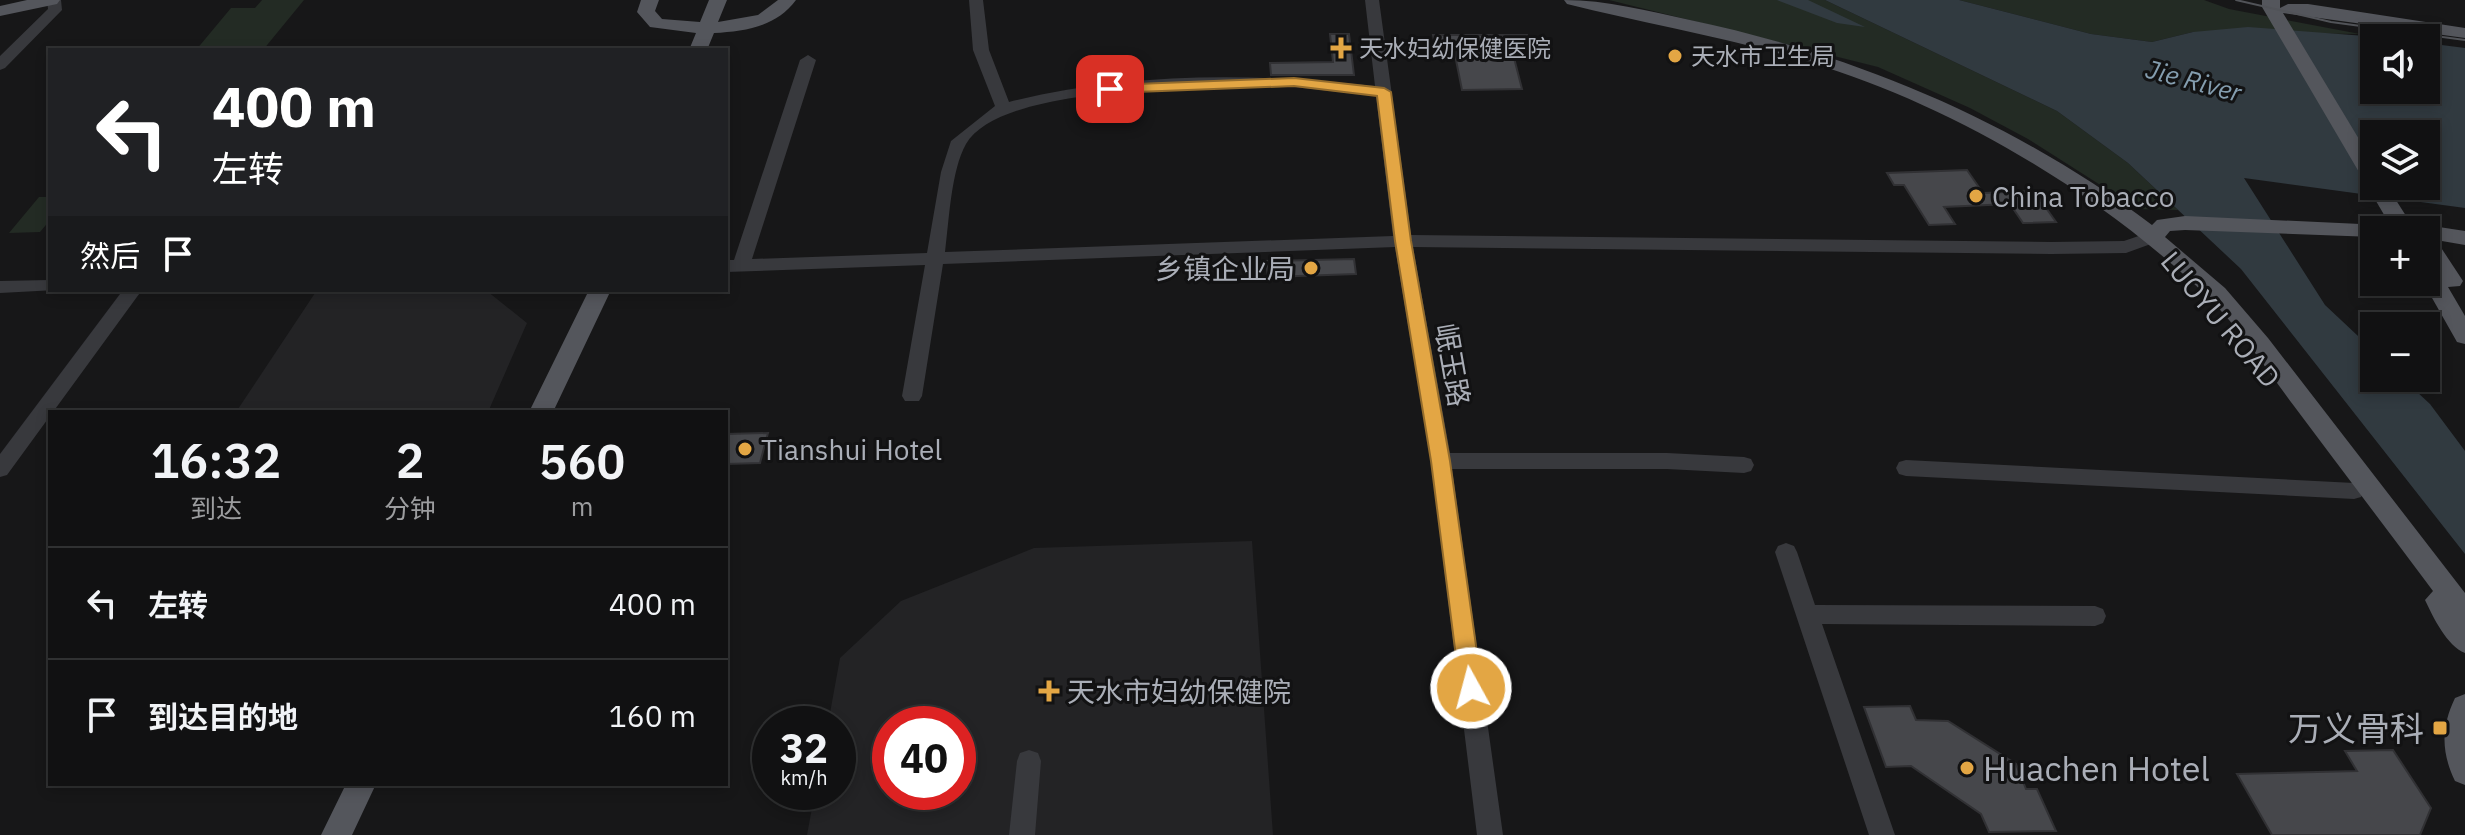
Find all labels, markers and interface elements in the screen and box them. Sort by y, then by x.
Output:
map controls [2360,24,2440,392]
button: sound [2360,24,2440,104]
place label: 天水妇幼保健医院 [1359,32,1551,64]
marker: 天水妇幼保健医院 [1330,37,1352,59]
place label: 天水市卫生局 [1691,40,1835,72]
marker: 天水市卫生局 [1666,47,1684,65]
water label: Jie River [2143,51,2247,109]
pin [1076,55,1144,123]
icon: arrive [1088,67,1132,111]
text: 400 m [212,70,376,142]
icon: left [80,80,184,184]
button: layers [2360,120,2440,200]
text: 左转 [212,145,284,192]
place label: China Tobacco [1992,178,2174,215]
marker: China Tobacco [1967,187,1985,205]
button: + [2360,216,2440,296]
icon: arrive [156,232,200,276]
text: 然后 [80,236,140,275]
street label: LUOYU ROAD [2153,243,2289,395]
place label: 乡镇企业局 [1155,250,1295,287]
marker: 乡镇企业局 [1302,259,1320,277]
button: − [2360,312,2440,392]
street label: 岷玉路 [1427,320,1479,410]
text: 16:32 [151,429,281,491]
text: 2 [396,429,424,491]
text: 560 [539,430,625,492]
place label: Tianshui Hotel [761,431,942,468]
marker: Tianshui Hotel [736,440,754,458]
text: m [571,489,593,523]
text: 到达 [190,491,242,525]
text: 分钟 [384,491,436,525]
icon: left [80,581,124,625]
text: 400 m [609,584,696,623]
text: 左转 [148,585,208,624]
position arrow [1429,646,1513,730]
place label: 天水市妇幼保健院 [1067,673,1291,710]
marker: 天水市妇幼保健院 [1038,680,1060,702]
icon: arrive [80,693,124,737]
text: 160 m [609,696,696,735]
text: 到达目的地 [148,697,298,736]
speed limit sign: 40 [872,706,976,810]
place label: 万义骨科 [2288,706,2424,750]
marker: 万义骨科 [2431,719,2449,737]
text: 32 [780,722,828,774]
place label: Huachen Hotel [1983,746,2210,790]
marker: Huachen Hotel [1958,759,1976,777]
text: km/h [780,764,828,791]

